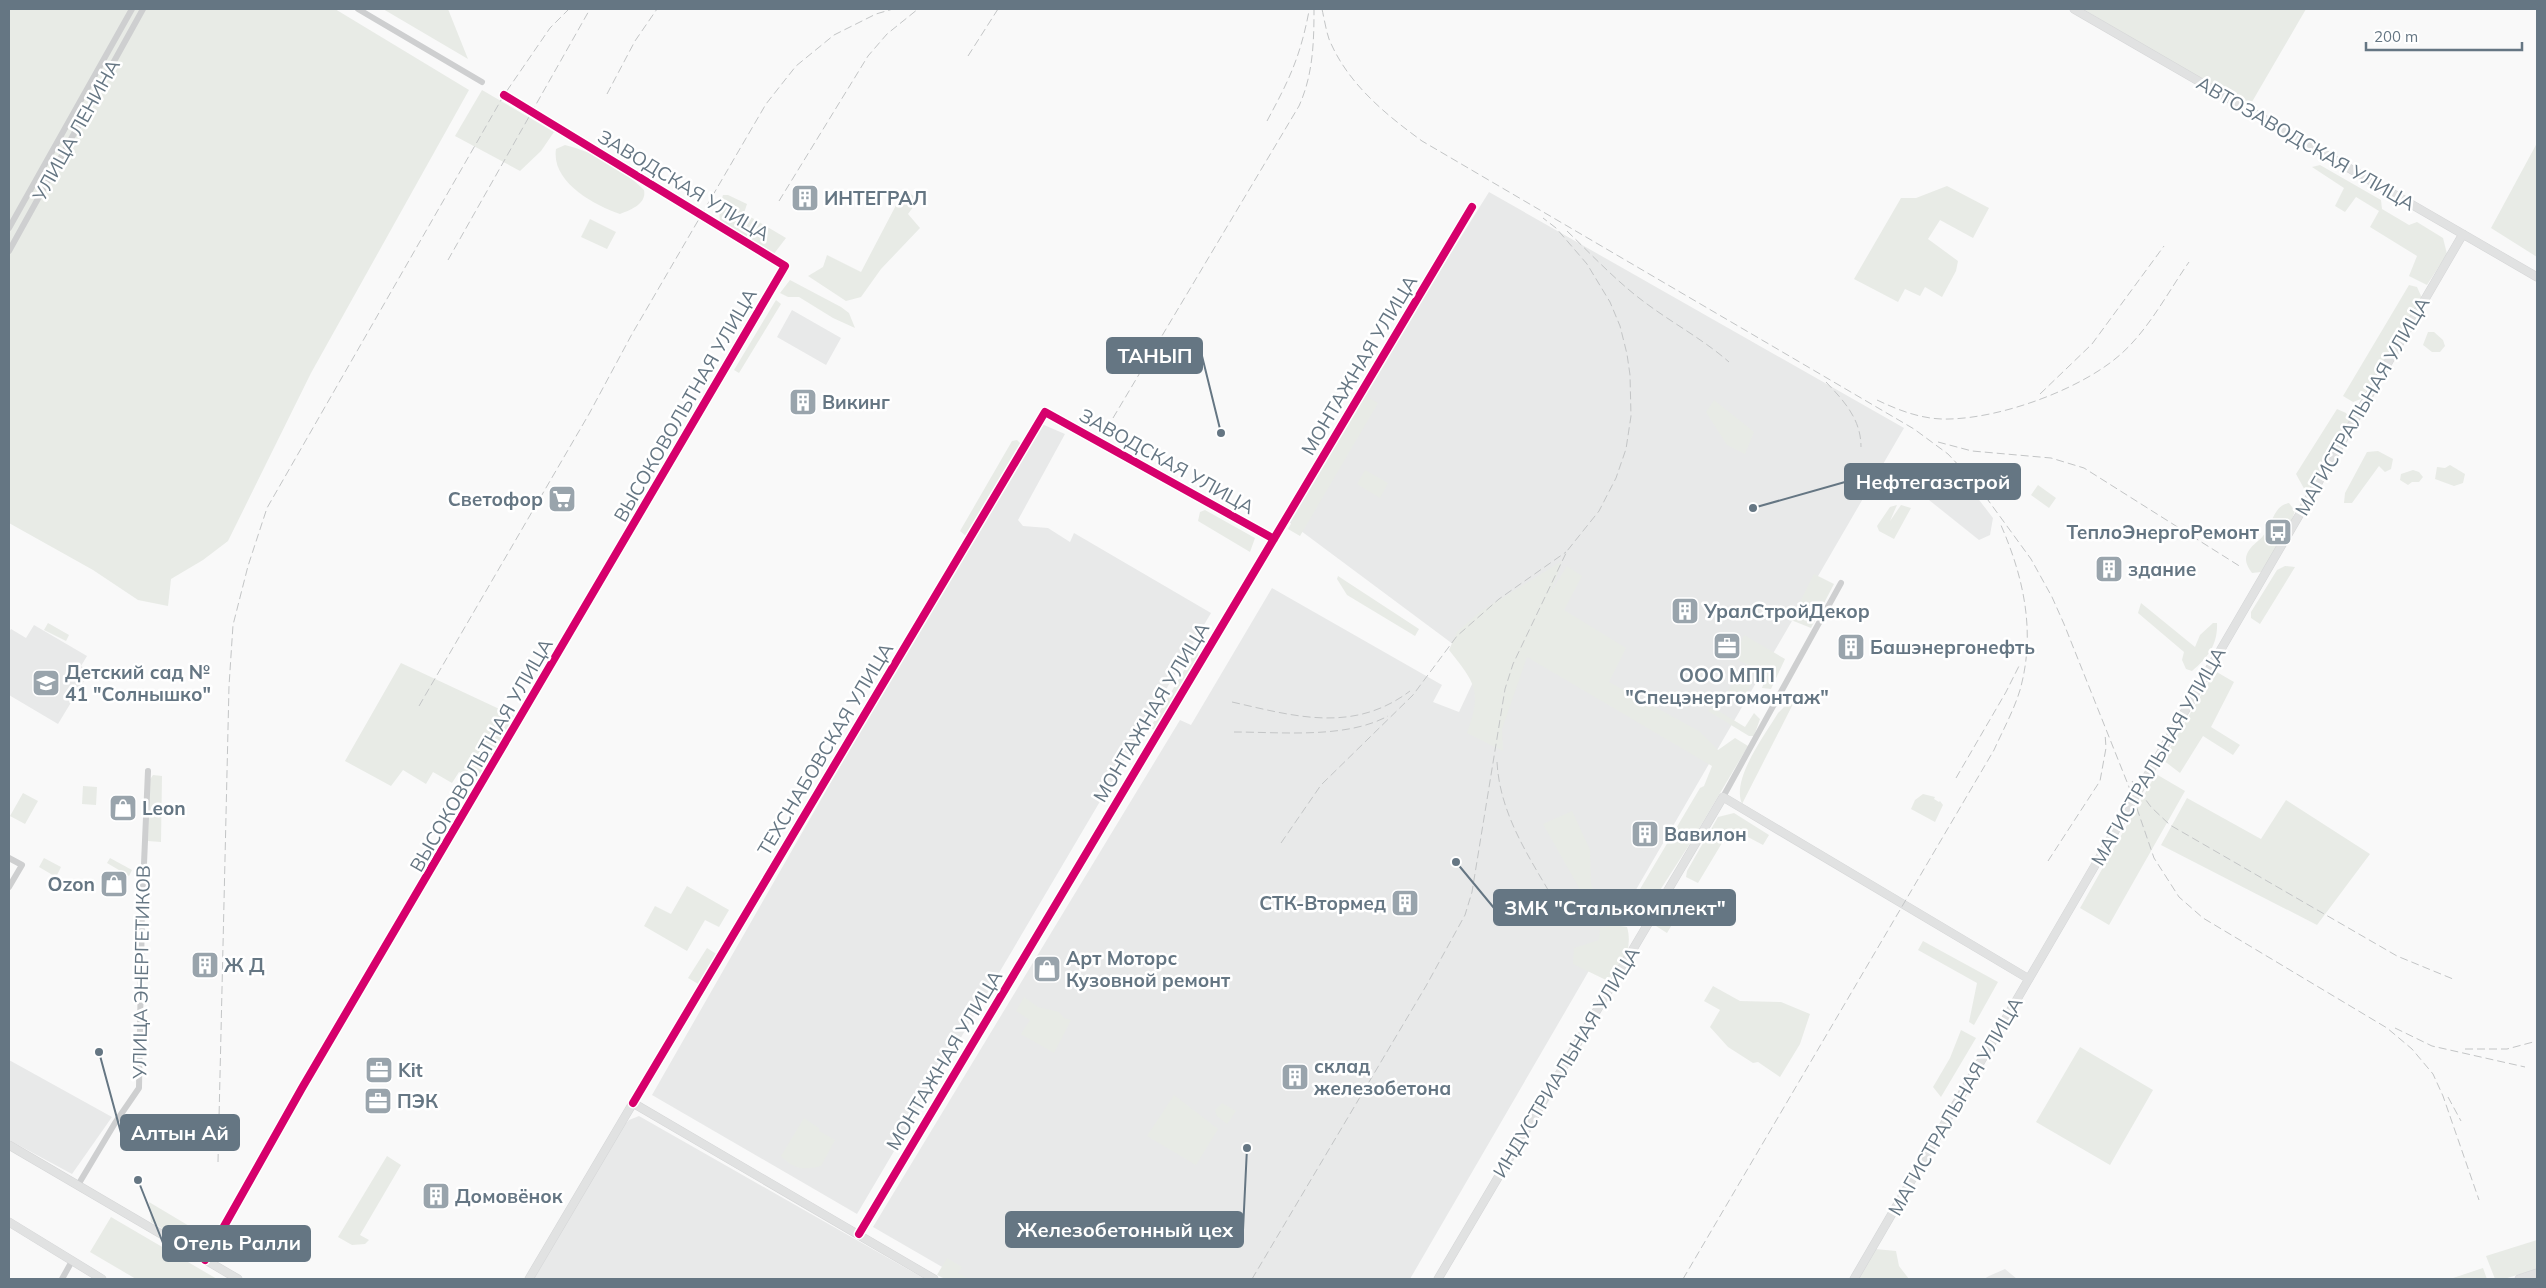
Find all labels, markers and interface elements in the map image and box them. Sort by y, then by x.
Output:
scale bar [2366,20,2522,52]
text: 200 m [2374,27,2418,46]
street label: УЛИЦА ЛЕНИНА [27,55,125,206]
street label: АВТОЗАВОДСКАЯ УЛИЦА [2192,71,2420,215]
street label: ЗАВОДСКАЯ УЛИЦА [594,124,774,246]
building icon: ИНТЕГРАЛ [790,183,820,213]
place label: ИНТЕГРАЛ [824,186,927,210]
street label: МОНТАЖНАЯ УЛИЦА [1296,271,1422,459]
street label: ВЫСОКОВОЛЬТНАЯ УЛИЦА [608,284,762,526]
street label: МАГИСТРАЛЬНАЯ УЛИЦА [2289,292,2435,520]
callout: ТАНЫП [1107,338,1202,373]
text: ТАНЫП [1118,343,1192,368]
building icon: Викинг [788,387,818,417]
place label: Викинг [822,390,890,414]
street label: ЗАВОДСКАЯ УЛИЦА [1075,403,1259,519]
callout: Нефтегазстрой [1845,464,2020,499]
text: Нефтегазстрой [1856,469,2010,494]
supermarket icon: Светофор [547,484,577,514]
place label: Светофор [448,487,543,511]
bus stop icon: ТеплоЭнергоРемонт [2263,517,2293,547]
place label: ТеплоЭнергоРемонт [2066,520,2260,544]
building icon: здание [2094,554,2124,584]
place label: здание [2128,557,2196,581]
building icon: УралСтройДекор [1670,596,1700,626]
place label: УралСтройДекор [1703,599,1870,623]
street label: МОНТАЖНАЯ УЛИЦА [1088,618,1214,806]
office icon: ООО МПП "Спецэнергомонтаж" [1712,631,1742,661]
building icon: Башэнергонефть [1836,632,1866,662]
street label: ВЫСОКОВОЛЬТНАЯ УЛИЦА [404,634,558,876]
place label: Башэнергонефть [1870,635,2035,659]
street label: ТЕХСНАБОВСКАЯ УЛИЦА [752,638,898,860]
street label: МАГИСТРАЛЬНАЯ УЛИЦА [2085,642,2231,870]
place label: Детский сад № 41 "Солнышко" [65,660,211,706]
place label: ООО МПП "Спецэнергомонтаж" [1625,663,1829,709]
school or university icon: Детский сад № 41 "Солнышко" [31,668,61,698]
shop icon: Leon [108,793,138,823]
place label: Leon [142,796,186,820]
building icon: Вавилон [1630,819,1660,849]
place label: Вавилон [1664,822,1747,846]
street label: УЛИЦА ЭНЕРГЕТИКОВ [127,865,155,1080]
shop icon: Ozon [99,869,129,899]
place label: Ozon [48,872,95,896]
building icon: СТК-Втормед [1390,888,1420,918]
callout: ЗМК "Сталькомплект" [1494,890,1735,925]
place label: СТК-Втормед [1259,891,1386,915]
text: ЗМК "Сталькомплект" [1504,895,1726,920]
street label: ИНДУСТРИАЛЬНАЯ УЛИЦА [1487,942,1645,1182]
place label: Арт Моторс Кузовной ремонт [1066,946,1231,992]
building icon: Ж Д [190,950,220,980]
place label: Ж Д [224,953,265,977]
shop icon: Арт Моторс Кузовной ремонт [1032,954,1062,984]
street label: МОНТАЖНАЯ УЛИЦА [881,966,1007,1154]
street label: МАГИСТРАЛЬНАЯ УЛИЦА [1882,992,2028,1220]
place label: склад железобетона [1313,1054,1451,1100]
office icon: Kit [364,1055,394,1085]
place label: Kit [398,1058,423,1082]
building icon: склад железобетона [1280,1062,1310,1092]
office icon: ПЭК [363,1086,393,1116]
place label: ПЭК [397,1089,439,1113]
callout: Алтын Ай [121,1115,239,1150]
text: Алтын Ай [131,1120,229,1145]
building icon: Домовёнок [421,1181,451,1211]
place label: Домовёнок [455,1184,563,1208]
callout: Железобетонный цех [1006,1212,1243,1247]
text: Железобетонный цех [1017,1217,1234,1242]
callout: Отель Ралли [163,1226,310,1261]
text: Отель Ралли [173,1230,301,1255]

